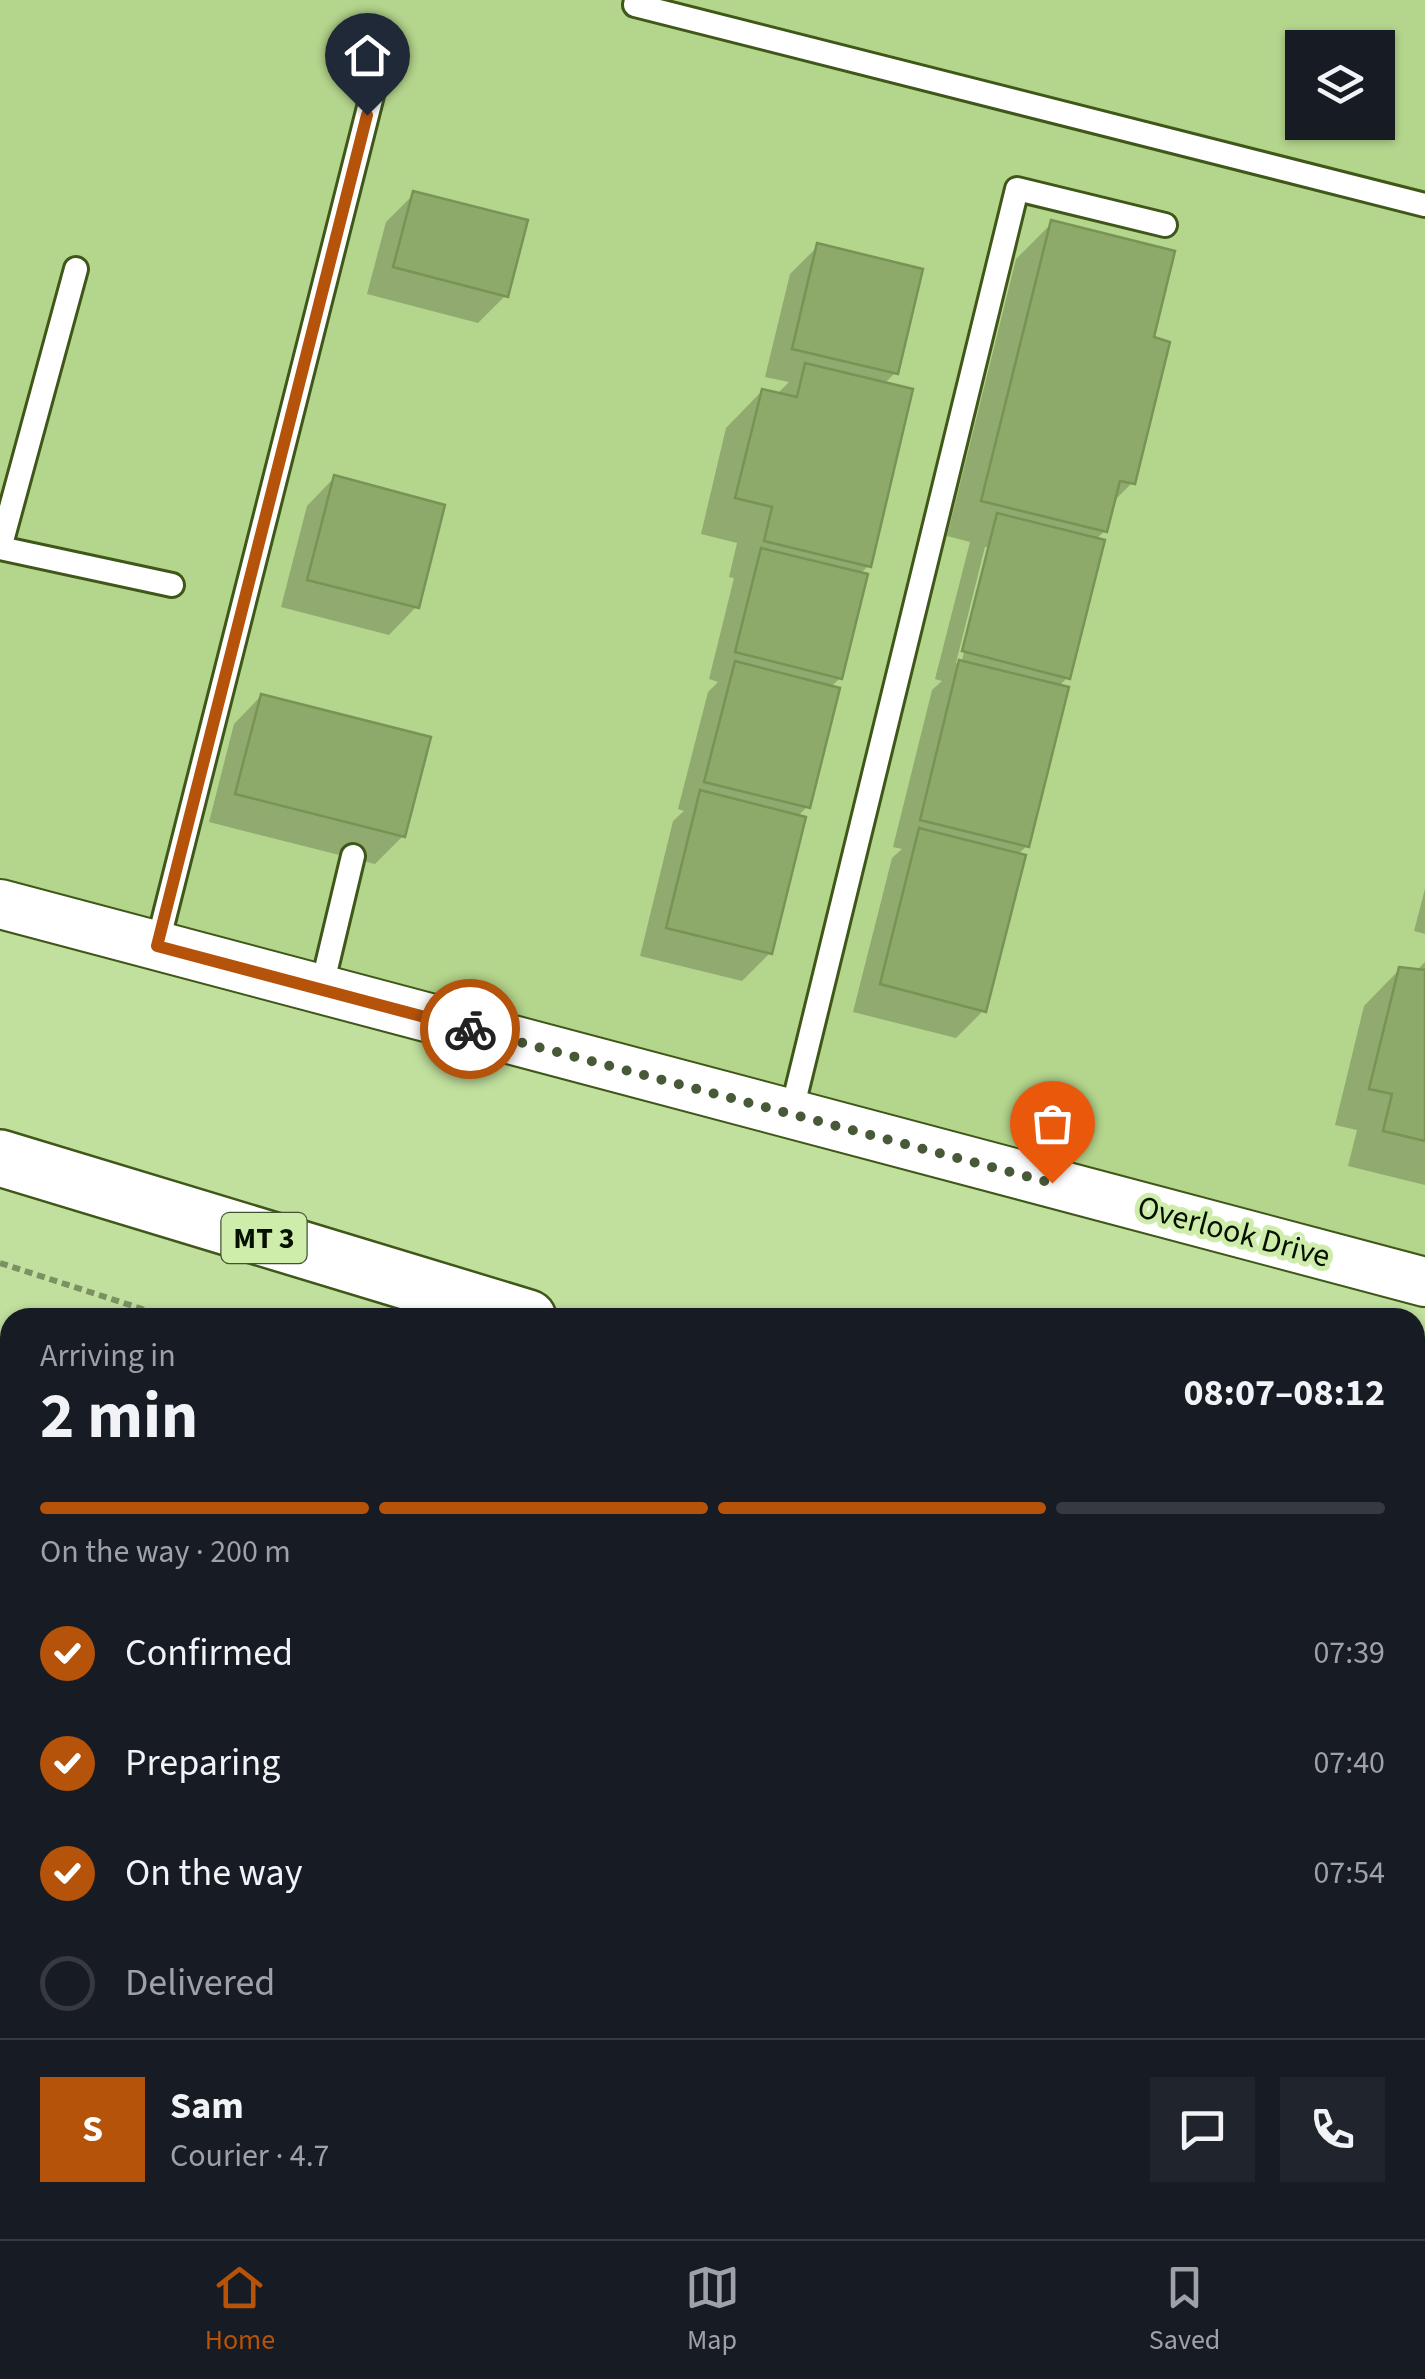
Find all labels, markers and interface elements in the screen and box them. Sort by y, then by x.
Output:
pin [325,13,410,116]
icon: home [340,28,395,83]
map controls [1285,30,1395,140]
button: layers [1285,30,1395,140]
courier [420,979,520,1079]
icon: bike [443,1002,498,1057]
pin [1010,1081,1095,1184]
icon: bag [1025,1096,1080,1151]
street label: Overlook Drive [1132,1184,1335,1280]
road number: MT 3 [222,1213,306,1263]
text: Arriving in [40,1333,176,1379]
text: 08:07–08:12 [1183,1366,1385,1420]
text: 2 min [40,1370,198,1463]
text: On the way · 200 m [40,1529,291,1575]
icon: check [40,1626,95,1681]
text: Confirmed [125,1626,293,1680]
text: 07:39 [1313,1630,1385,1676]
icon: check [40,1736,95,1791]
text: Preparing [125,1736,280,1790]
text: 07:40 [1313,1740,1385,1786]
icon: check [40,1846,95,1901]
text: On the way [125,1846,302,1900]
text: 07:54 [1313,1850,1385,1896]
text: Delivered [125,1956,275,2010]
button: chat [1150,2077,1255,2182]
button: phone [1280,2077,1385,2182]
text: Sam [170,2079,244,2133]
text: S [82,2102,103,2156]
text: Courier · 4.7 [170,2133,330,2179]
tab: Home [205,2260,275,2360]
tab: Map [685,2260,740,2360]
tab: Saved [1149,2260,1220,2360]

